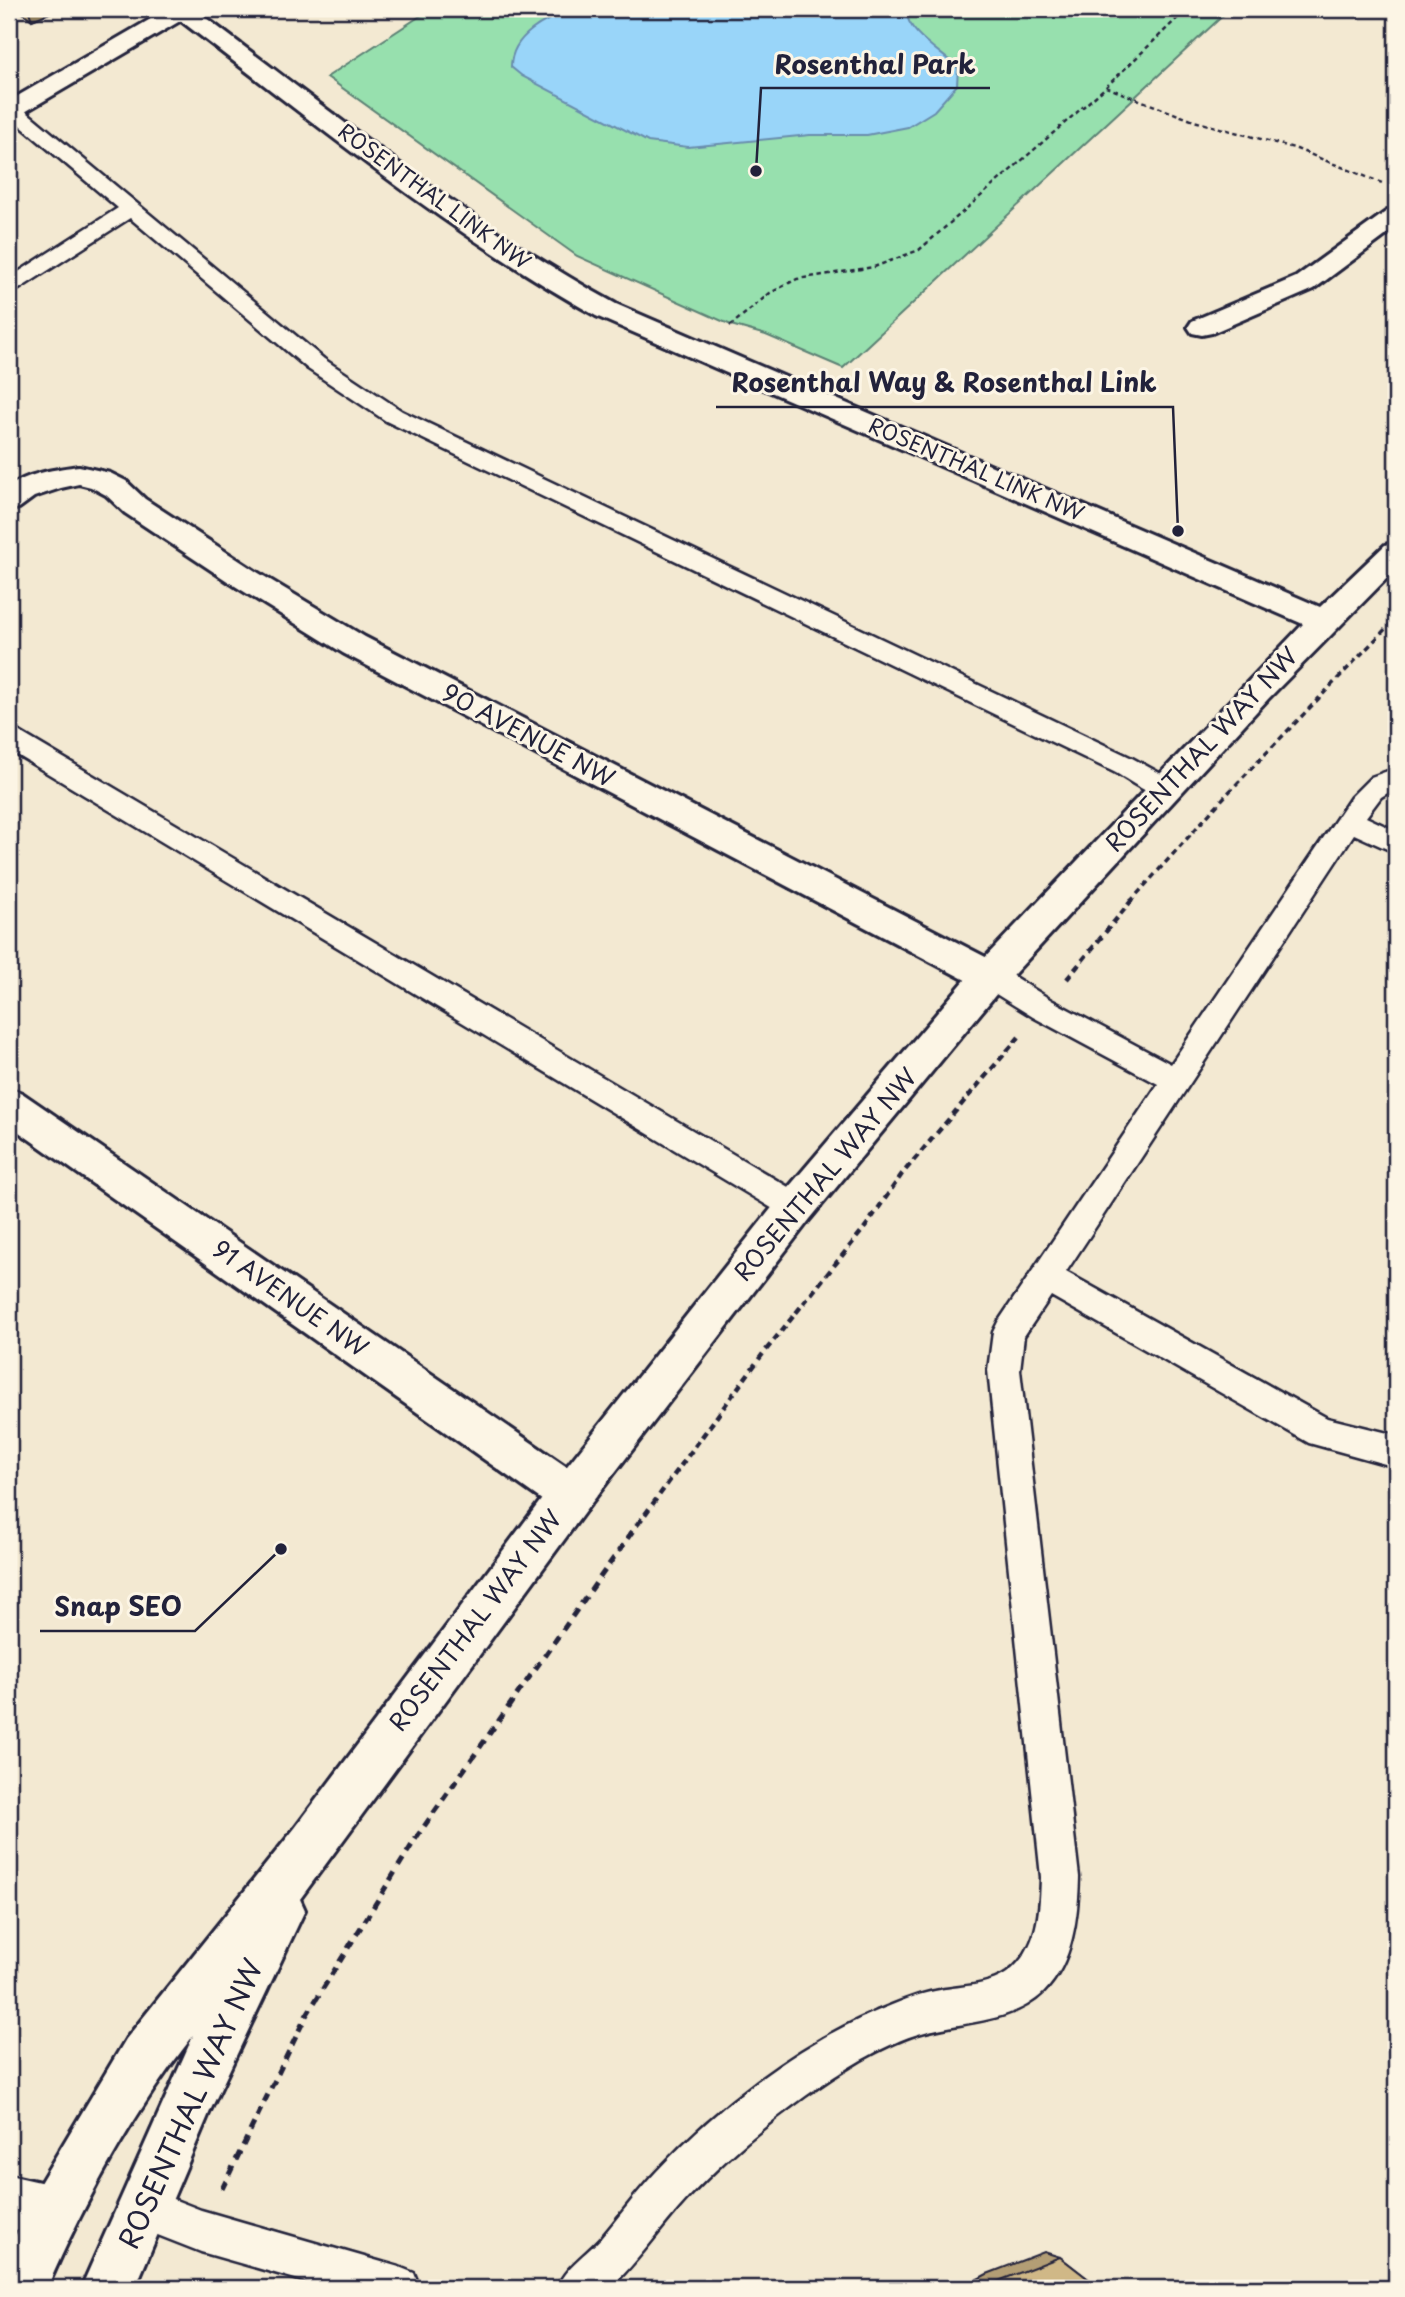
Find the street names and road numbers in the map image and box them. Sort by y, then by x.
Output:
street label: ROSENTHAL LINK NW [332,114,539,277]
street label: ROSENTHAL LINK NW [864,408,1090,528]
street label: ROSENTHAL WAY NW [1096,638,1305,859]
street label: 90 AVENUE NW [436,674,622,795]
street label: ROSENTHAL WAY NW [724,1059,925,1288]
street label: 91 AVENUE NW [206,1230,376,1365]
street label: ROSENTHAL WAY NW [379,1501,570,1738]
street label: ROSENTHAL WAY NW [106,1951,273,2255]

